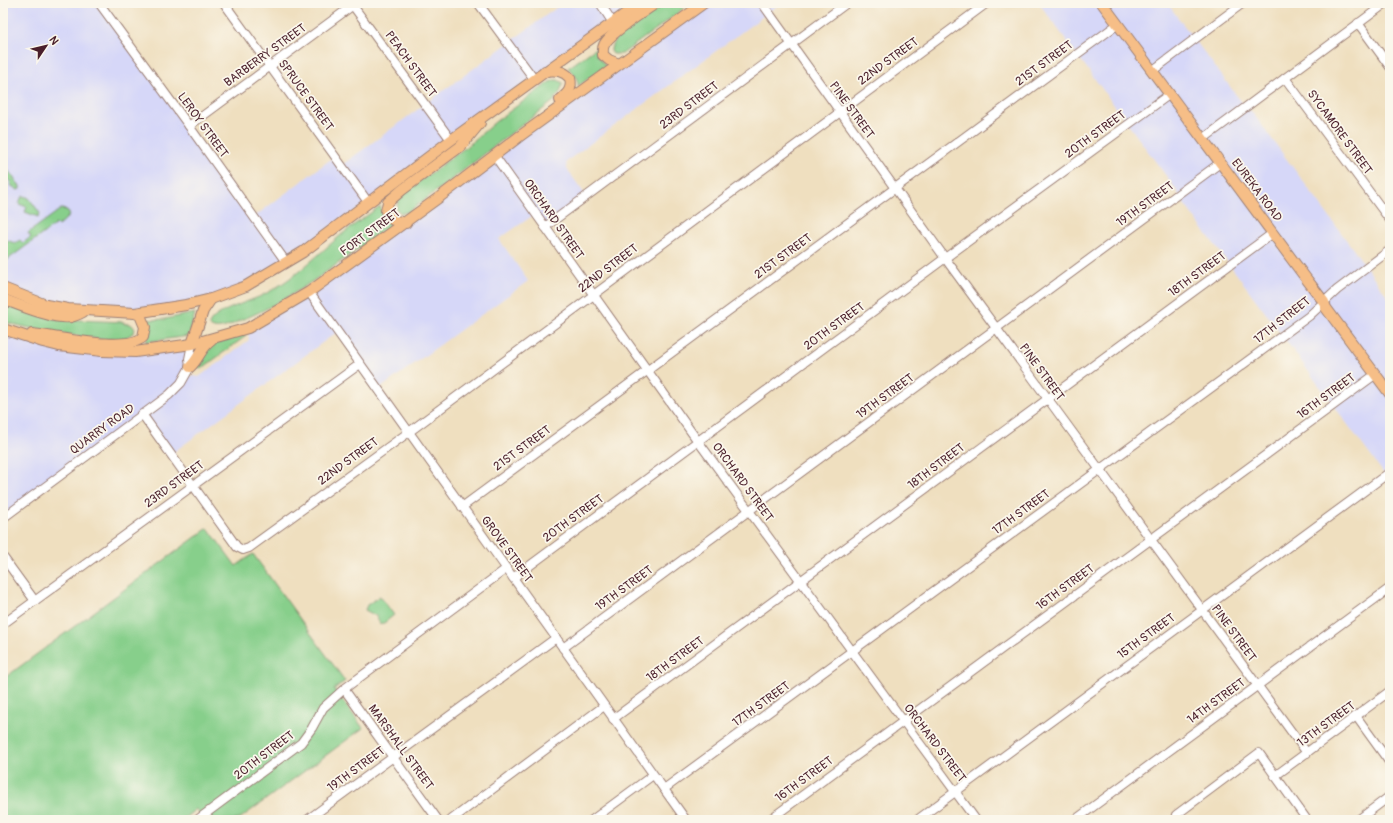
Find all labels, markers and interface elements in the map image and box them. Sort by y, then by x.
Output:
street label: BARBERRY STREET [221,20,310,90]
north arrow [26,26,66,66]
street label: PEACH STREET [382,28,440,101]
text: N [46,34,62,48]
street label: 22ND STREET [855,34,922,88]
street label: 21ST STREET [1013,37,1076,89]
street label: SPRUCE STREET [275,57,337,134]
street label: 23RD STREET [657,78,722,132]
street label: PINE STREET [826,79,877,142]
street label: SYCAMORE STREET [1304,87,1376,178]
street label: LEROY STREET [174,90,231,161]
street label: 20TH STREET [1062,107,1129,161]
street label: EUREKA ROAD [1228,156,1285,225]
street label: ORCHARD STREET [520,176,587,262]
street label: 19TH STREET [1114,178,1177,230]
street label: FORT STREET [337,205,404,259]
street label: 21ST STREET [752,230,815,282]
street label: 22ND STREET [575,241,642,296]
street label: 18TH STREET [1166,248,1229,300]
street label: 17TH STREET [1251,293,1314,347]
street label: 20TH STREET [801,299,868,353]
street label: PINE STREET [1016,341,1067,404]
street label: 19TH STREET [854,370,917,422]
street label: 16TH STREET [1294,370,1359,423]
street label: QUARRY ROAD [67,401,138,458]
street label: 21ST STREET [491,422,554,474]
street label: 22ND STREET [315,434,382,488]
street label: ORCHARD STREET [709,440,777,525]
street label: 18TH STREET [905,440,968,493]
street label: 23RD STREET [142,458,207,511]
street label: 17TH STREET [990,486,1053,538]
street label: 20TH STREET [540,491,607,545]
street label: GROVE STREET [478,513,536,586]
street label: 16TH STREET [1033,561,1098,614]
street label: 19TH STREET [593,562,656,614]
street label: PINE STREET [1208,602,1259,665]
street label: 15TH STREET [1114,610,1178,662]
street label: 18TH STREET [644,633,707,685]
street label: 14TH STREET [1184,675,1249,728]
street label: 17TH STREET [730,678,793,730]
street label: 13TH STREET [1294,698,1358,750]
street label: ORCHARD STREET [900,701,969,786]
street label: MARSHALL STREET [365,702,437,793]
street label: 20TH STREET [231,728,298,783]
street label: 19TH STREET [325,743,388,795]
street label: 16TH STREET [772,753,837,806]

